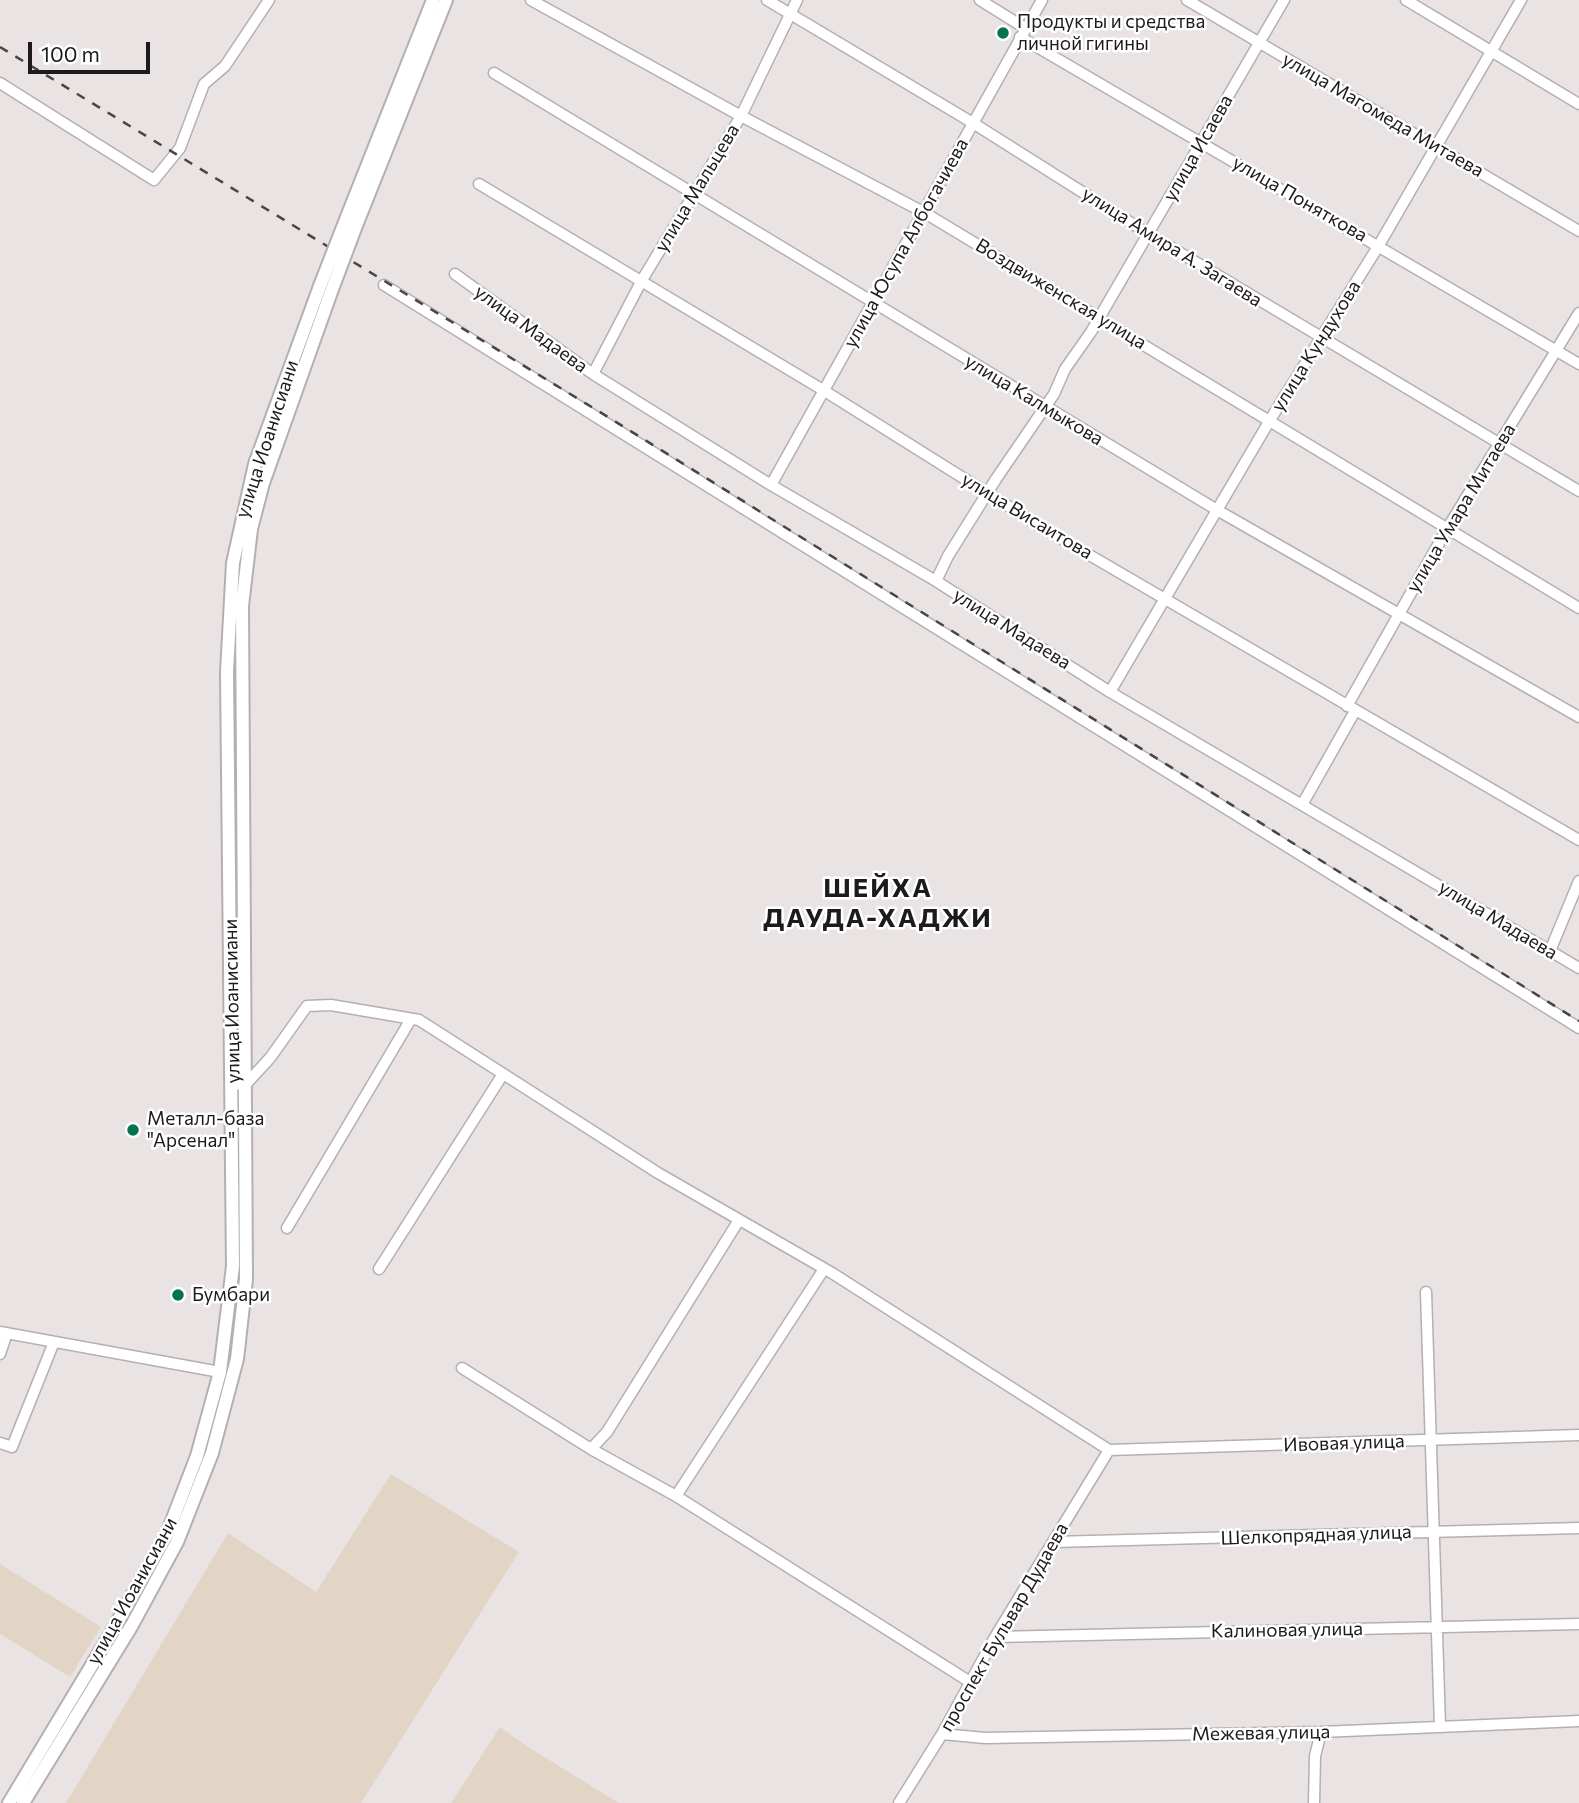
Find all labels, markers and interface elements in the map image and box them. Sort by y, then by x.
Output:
place label: Продукты и средства личной гигины [1017,11,1205,55]
marker: Продукты и средства личной гигины [995,25,1011,41]
scale bar [32,28,154,72]
text: 100 m [41,41,100,66]
street label: улица Магомеда Митаева [1278,48,1488,182]
street label: улица Исаева [1158,91,1238,205]
street label: улица Мальцева [650,120,744,256]
street label: улица Юсупа Албогачиева [839,134,973,352]
street label: улица Поняткова [1229,151,1371,247]
street label: улица Амира А. Загаева [1078,182,1266,312]
street label: Воздвиженская улица [971,234,1151,354]
street label: улица Кундухова [1267,276,1365,416]
street label: улица Мадаева [470,280,592,378]
street label: улица Калмыкова [961,350,1107,450]
street label: улица Иоанисиани [231,357,303,521]
street label: улица Умара Митаева [1402,419,1520,597]
street label: улица Висаитова [957,468,1097,564]
street label: улица Мадаева [949,584,1075,674]
district label: ШЕЙХА ДАУДА-ХАДЖИ [765,872,991,934]
street label: улица Мадаева [1435,876,1561,964]
street label: улица Иоанисиани [219,918,245,1084]
place label: Металл-база "Арсенал" [147,1108,264,1152]
marker: Металл-база "Арсенал" [125,1122,141,1138]
place label: Бумбари [192,1284,270,1306]
marker: Бумбари [170,1287,186,1303]
street label: Ивовая улица [1283,1429,1405,1457]
street label: улица Иоанисиани [82,1513,182,1669]
street label: проспект Бульвар Дудаева [935,1519,1073,1735]
street label: Шелкопрядная улица [1220,1520,1412,1550]
street label: Калиновая улица [1211,1617,1363,1643]
street label: Межевая улица [1192,1720,1330,1746]

